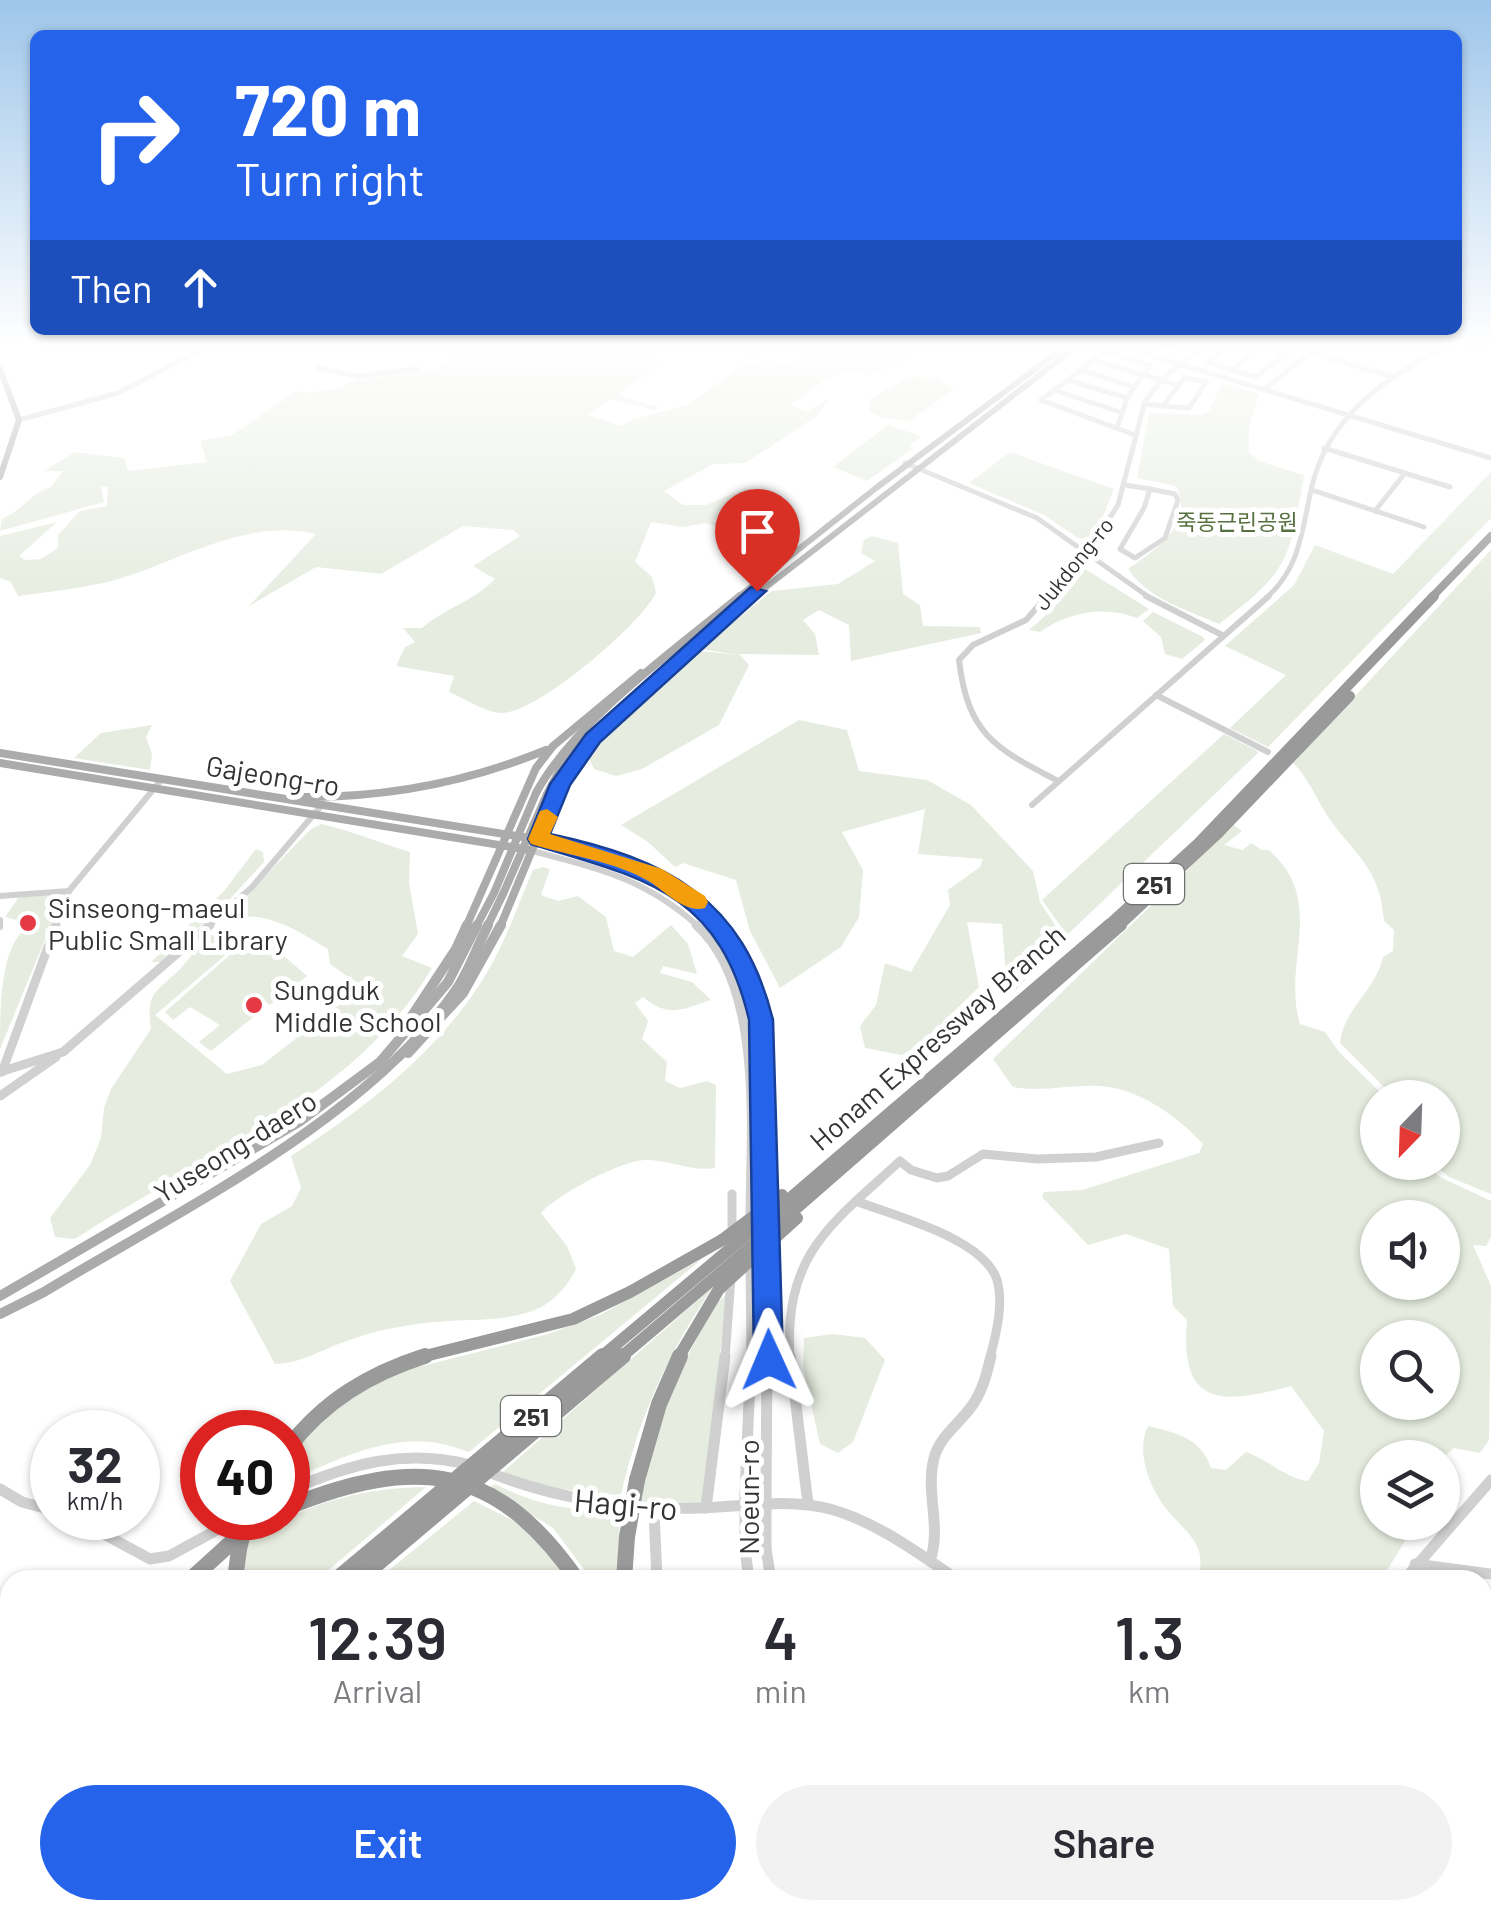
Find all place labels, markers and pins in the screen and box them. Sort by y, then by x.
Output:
pin [715,489,800,592]
place label: Sinseong-maeul Public Small Library [48,890,288,956]
marker: Sinseong-maeul Public Small Library [17,912,39,934]
place label: Sungduk Middle School [274,972,441,1038]
marker: Sungduk Middle School [243,994,265,1016]

